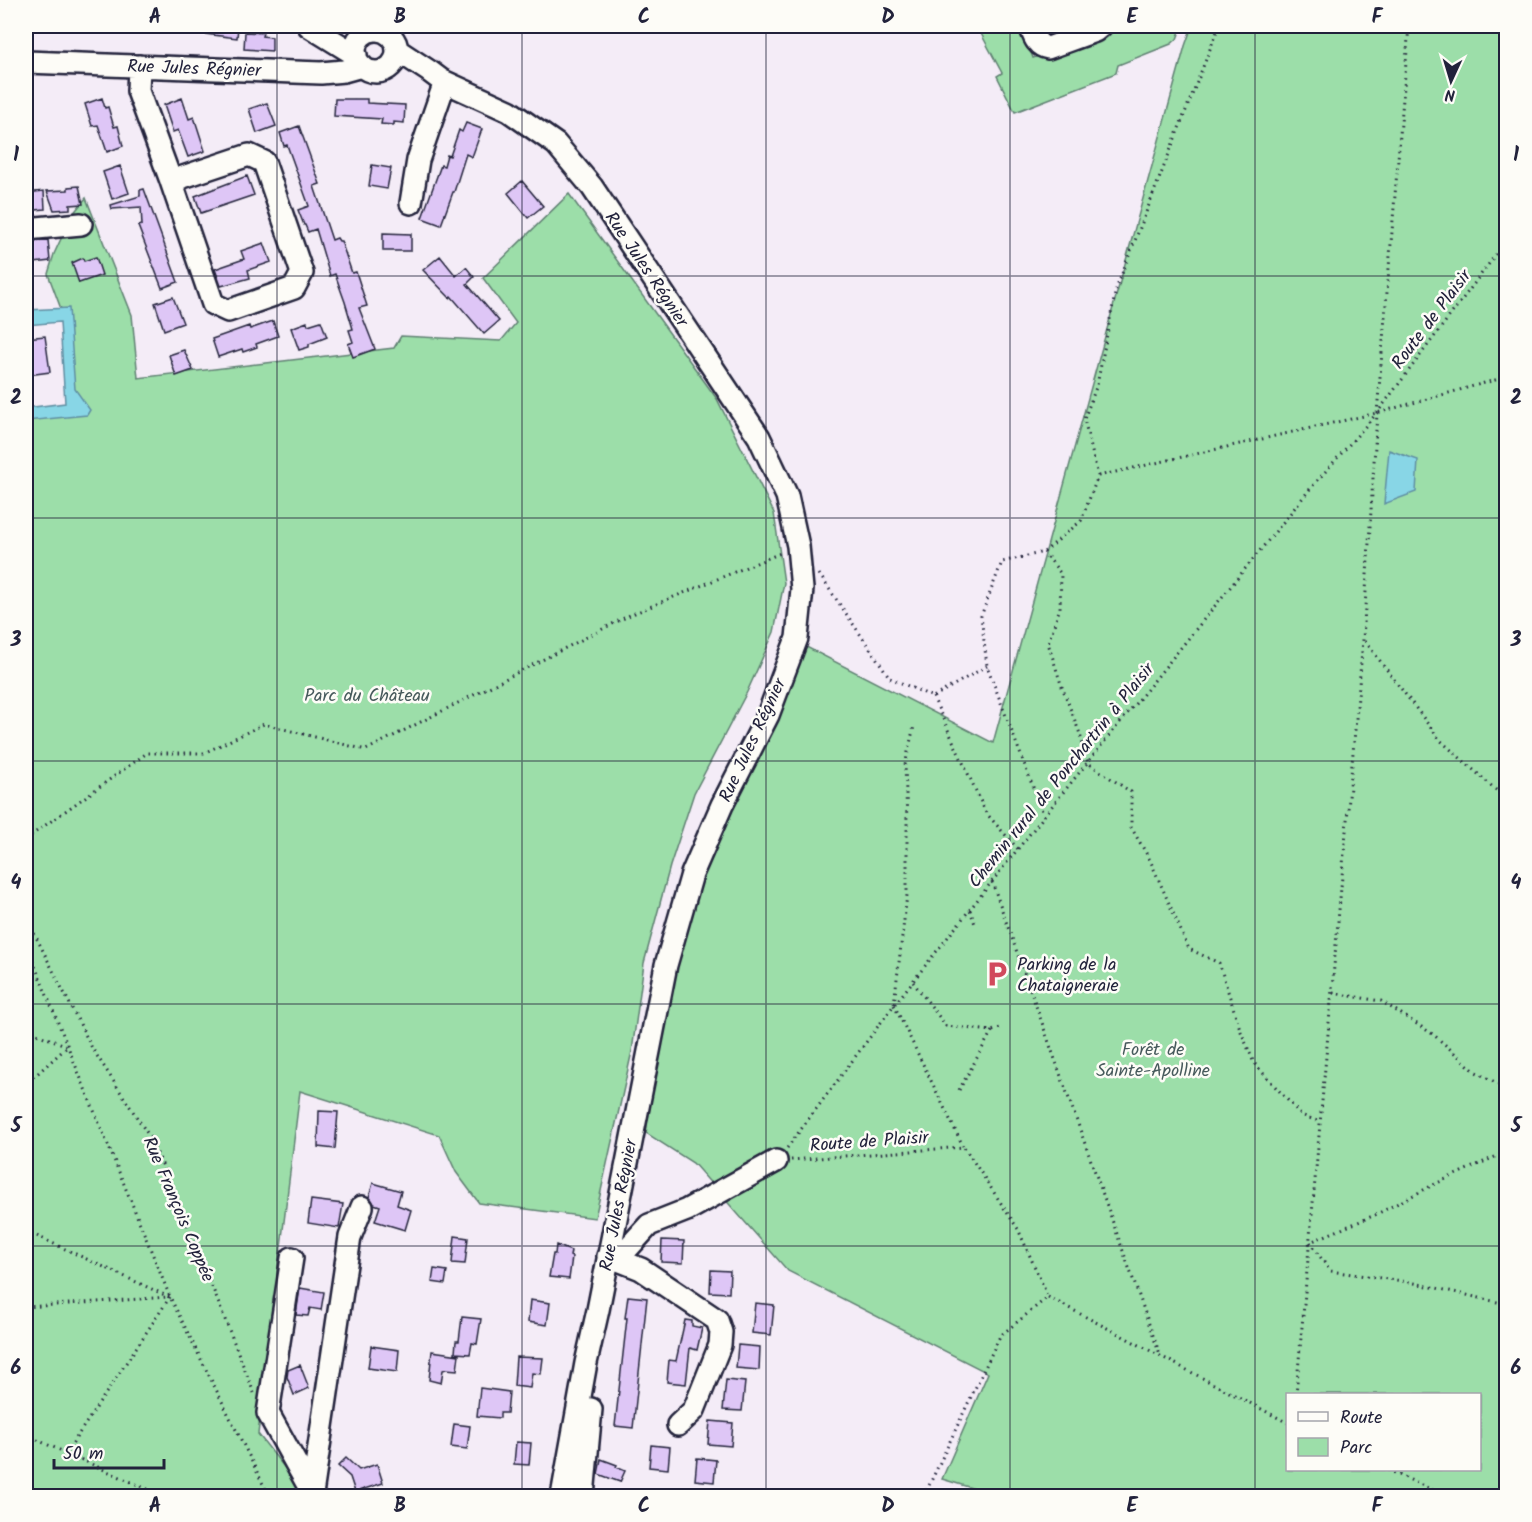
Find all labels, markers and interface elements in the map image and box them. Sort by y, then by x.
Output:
text: A [149,2,161,34]
text: B [394,2,406,34]
text: C [638,2,650,34]
text: D [881,2,895,34]
text: E [1126,2,1138,34]
text: F [1372,2,1384,34]
north arrow [1421,51,1481,111]
street label: Rue Jules Régnier [127,53,262,86]
text: N [1444,82,1456,107]
text: 1 [13,140,19,172]
text: 1 [1513,140,1519,172]
street label: Rue Jules Régnier [596,206,696,334]
street label: Route de Plaisir [1385,263,1480,376]
text: 2 [10,383,22,415]
text: 2 [1510,383,1522,415]
text: 3 [10,625,22,657]
text: 3 [1510,625,1522,657]
street label: Chemin rural de Ponchartrin à Plaisir [962,656,1163,895]
street label: Rue Jules Régnier [712,673,795,807]
park label: Parc du Château [304,682,430,711]
text: 4 [11,868,22,900]
text: 4 [1511,868,1522,900]
place label: Parking de la Chataigneraie [1017,951,1119,1001]
parking icon: Parking de la Chataigneraie [982,959,1012,989]
park label: Forêt de Sainte-Apolline [1096,1036,1210,1086]
text: 5 [10,1111,23,1143]
text: 5 [1510,1111,1523,1143]
street label: Route de Plaisir [809,1124,930,1161]
street label: Rue François Coppée [134,1132,221,1287]
street label: Rue Jules Régnier [592,1136,647,1274]
text: 6 [11,1353,22,1385]
text: 6 [1511,1353,1522,1385]
legend [1286,1393,1481,1471]
text: Route [1340,1404,1382,1433]
scale bar [54,1432,164,1470]
text: Parc [1340,1434,1372,1463]
text: 50 m [63,1440,103,1469]
text: A [149,1491,161,1522]
text: B [394,1491,406,1522]
text: C [638,1491,650,1522]
text: D [881,1491,895,1522]
text: E [1126,1491,1138,1522]
text: F [1372,1491,1384,1522]

